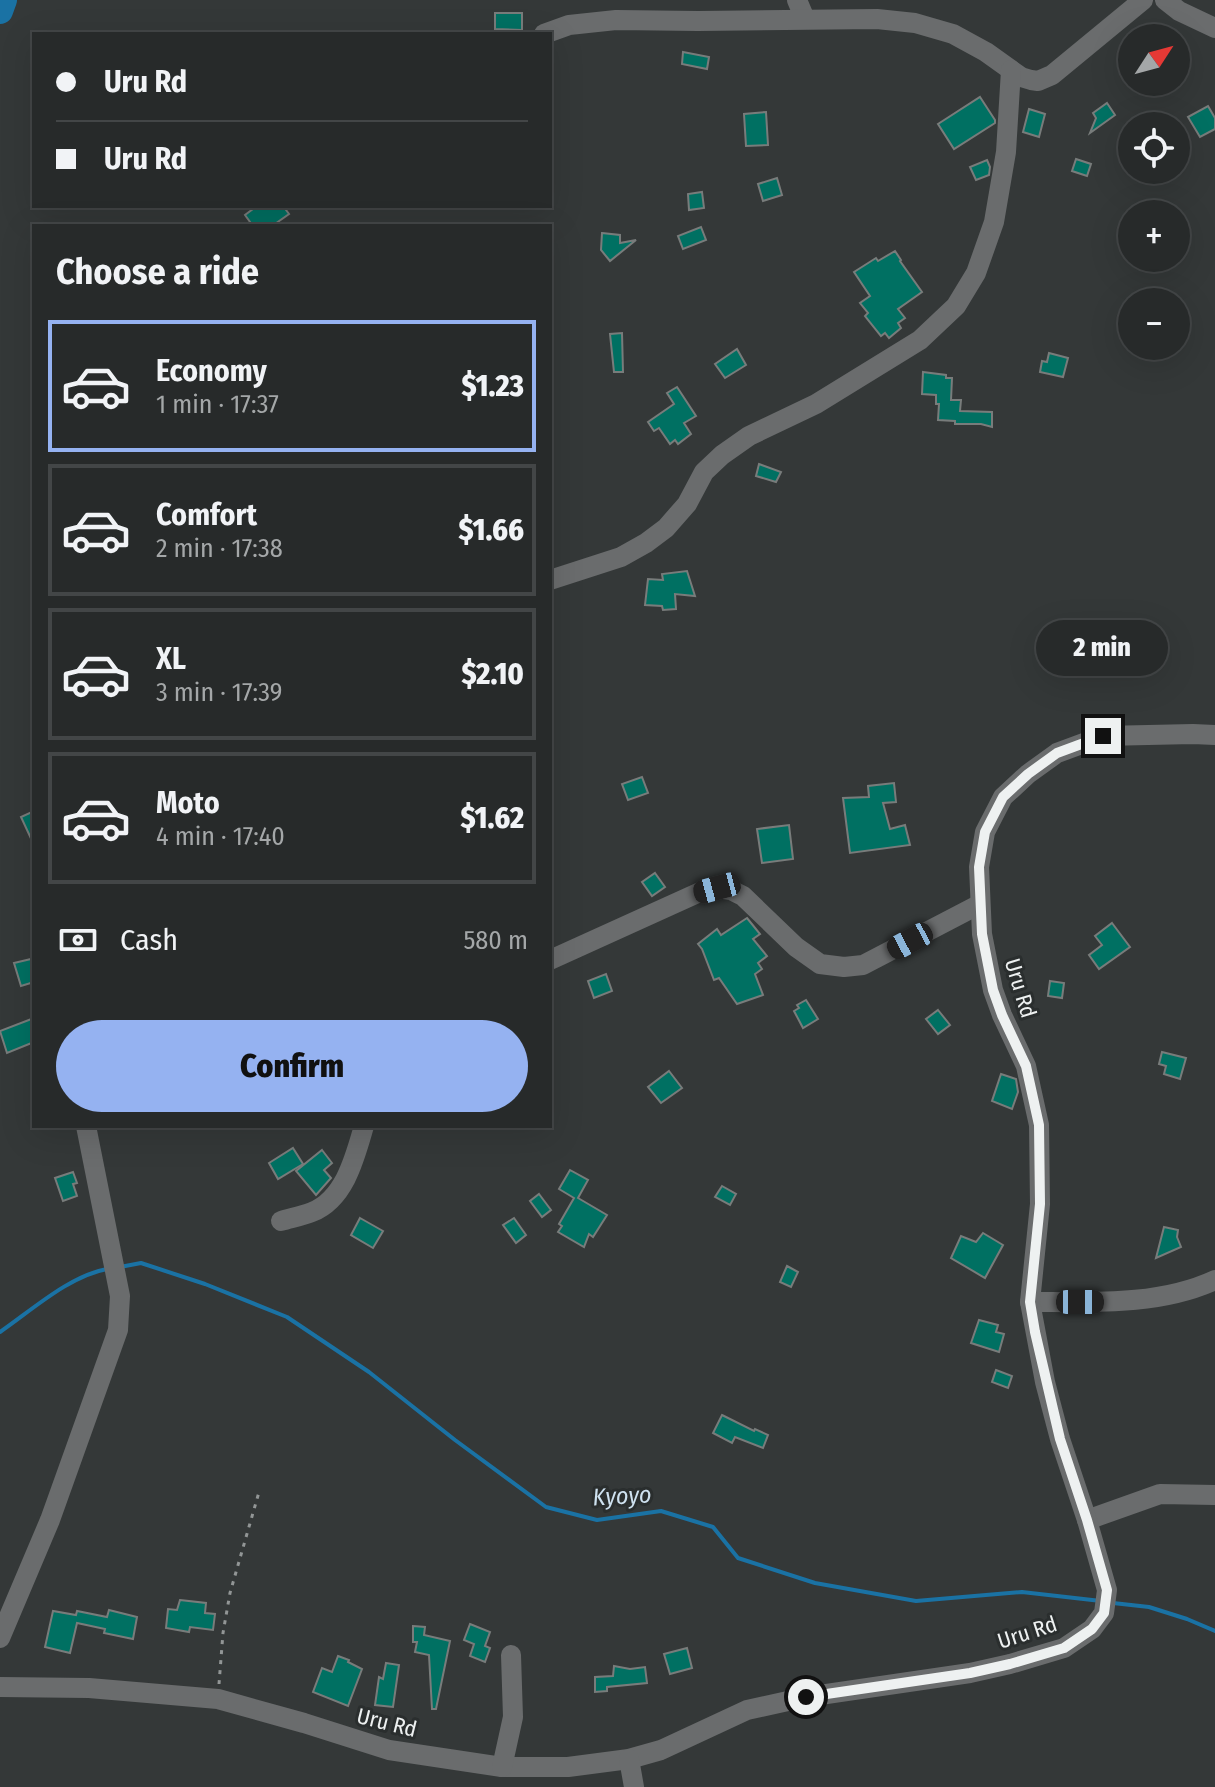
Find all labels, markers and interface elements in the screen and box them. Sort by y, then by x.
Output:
north arrow [1118,24,1190,96]
map controls [1118,24,1190,360]
text: Uru Rd [104,64,187,100]
button: locate [1118,112,1190,184]
text: Uru Rd [104,141,187,177]
button: + [1118,200,1190,272]
text: Choose a ride [56,250,259,294]
button: − [1118,288,1190,360]
icon: car [60,350,132,422]
text: Economy [156,353,267,389]
text: $1.23 [462,368,524,404]
text: 1 min · 17:37 [156,389,279,420]
icon: car [60,494,132,566]
text: Comfort [156,497,257,533]
text: $1.66 [458,512,524,548]
text: 2 min · 17:38 [156,533,283,564]
callout: 2 min [1037,620,1169,676]
text: 2 min [1073,632,1131,663]
icon: car [60,638,132,710]
text: XL [156,641,186,677]
text: $2.10 [462,656,524,692]
text: 3 min · 17:39 [156,677,282,708]
route end [1085,718,1121,754]
icon: car [60,782,132,854]
text: Moto [156,785,220,821]
text: $1.62 [461,800,524,836]
text: 4 min · 17:40 [156,821,285,852]
car [691,870,743,906]
icon: cash [56,918,100,962]
car [883,919,937,963]
text: Cash [120,922,178,958]
text: 580 m [463,925,528,956]
street label: Uru Rd [999,955,1042,1021]
button: Confirm [56,1020,528,1112]
car [1056,1290,1104,1314]
water label: Kyoyo [592,1480,652,1512]
street label: Uru Rd [994,1610,1060,1655]
route start [788,1679,824,1715]
street label: Uru Rd [354,1702,420,1743]

